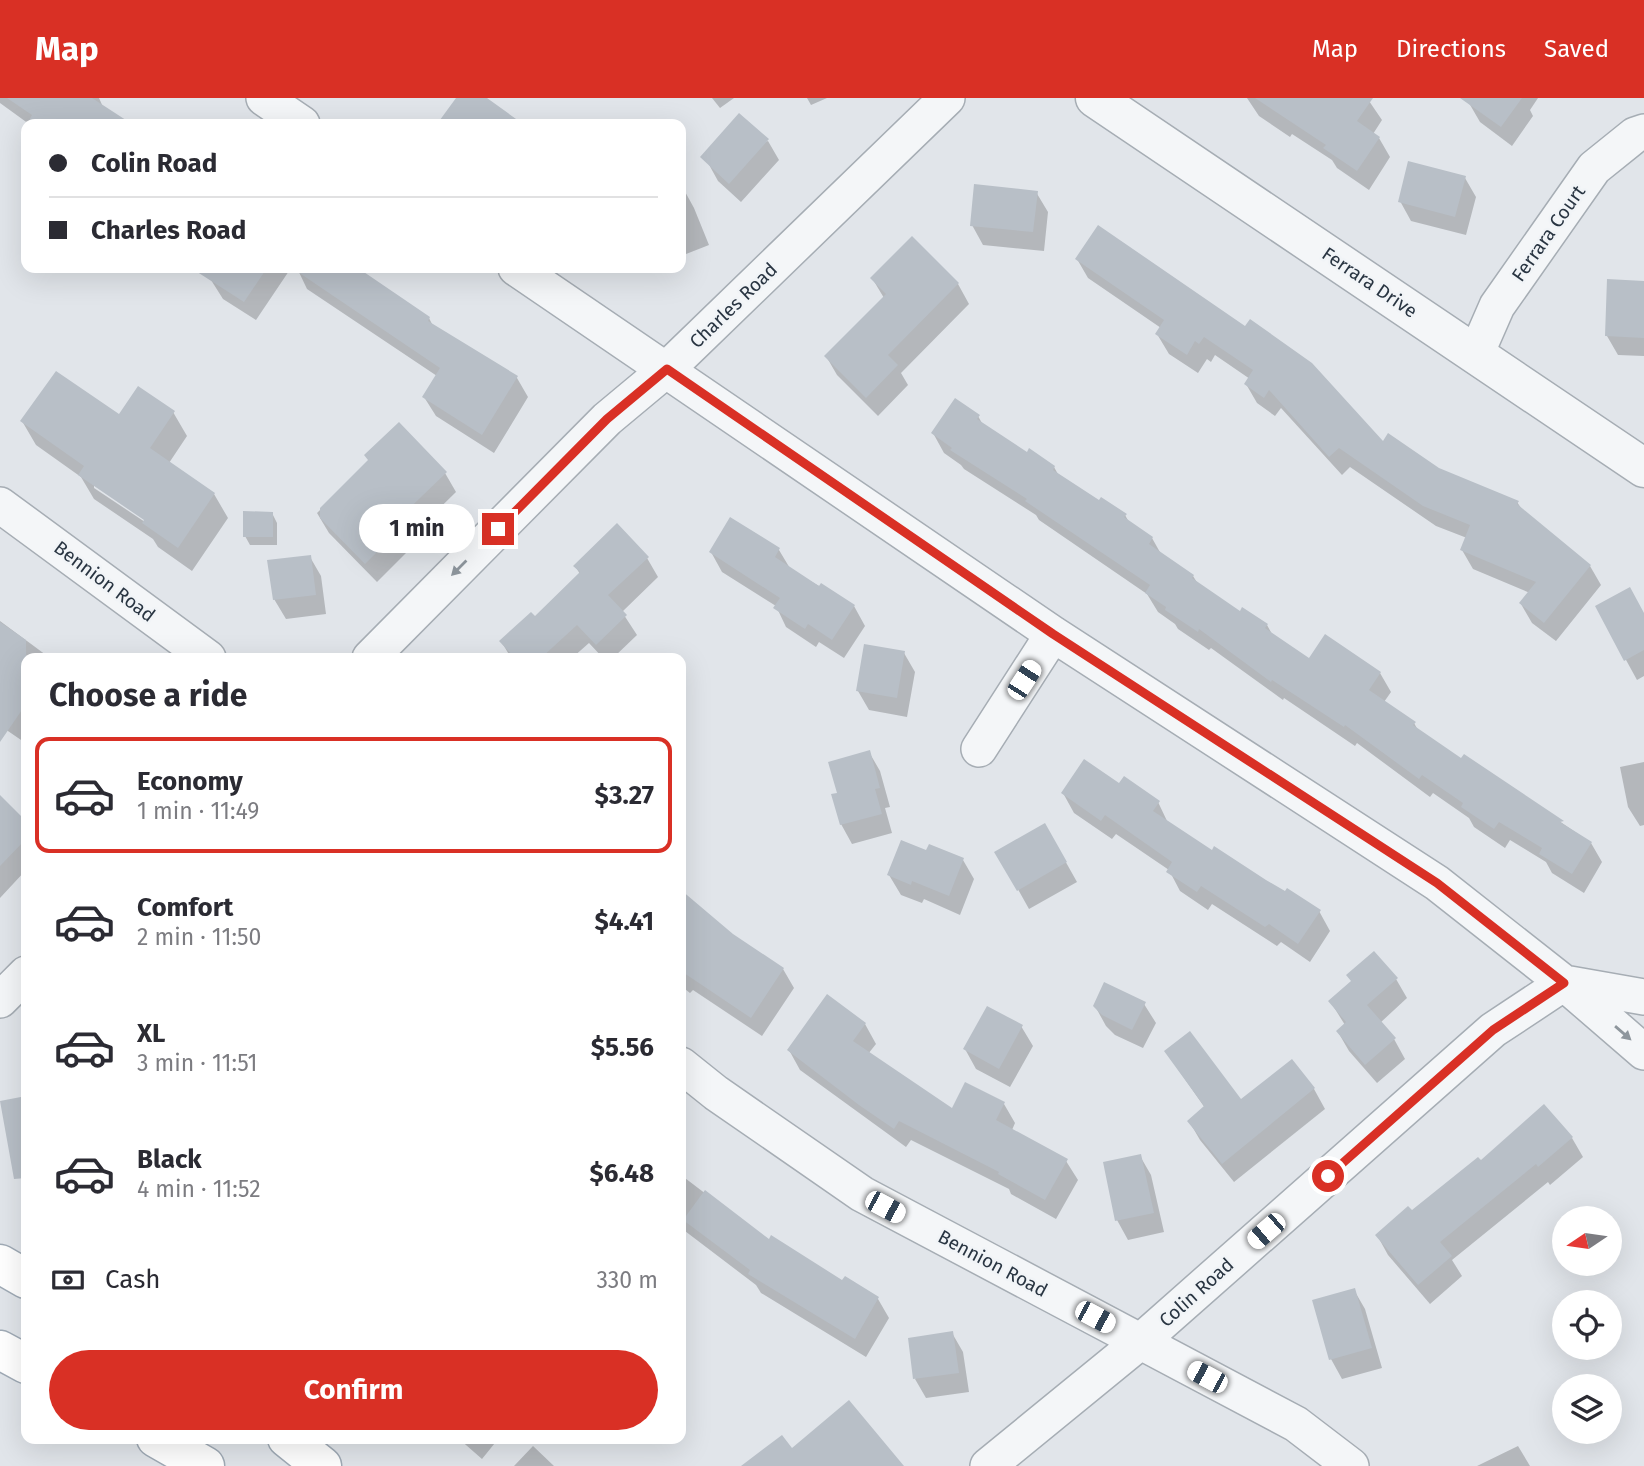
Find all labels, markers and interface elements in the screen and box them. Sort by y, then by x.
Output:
text: Map [35,29,99,69]
text: Map [1312,35,1358,63]
text: Directions [1396,35,1506,63]
text: Saved [1544,35,1609,63]
text: Colin Road [91,148,217,179]
street label: Ferrara Court [1507,181,1590,286]
text: Charles Road [91,215,246,246]
street label: Ferrara Drive [1318,242,1422,323]
street label: Charles Road [685,258,782,353]
callout: 1 min [358,504,474,554]
route end [482,513,514,545]
text: 1 min [389,514,445,542]
street label: Bennion Road [50,536,160,627]
one-way arrow [451,560,468,576]
car [1004,657,1045,703]
text: Choose a ride [49,676,247,714]
icon: car [53,764,116,827]
text: Economy [137,766,243,797]
text: $3.27 [595,780,654,811]
text: 1 min · 11:49 [137,797,259,825]
icon: car [53,890,116,953]
text: Comfort [137,892,233,923]
text: $4.41 [594,906,654,937]
text: 2 min · 11:50 [137,923,261,951]
icon: car [53,1016,116,1079]
text: XL [137,1018,165,1049]
one-way arrow [1614,1025,1631,1040]
text: $5.56 [591,1032,654,1063]
text: 3 min · 11:51 [137,1049,257,1077]
icon: car [53,1142,116,1205]
text: Black [137,1144,202,1175]
text: $6.48 [590,1158,654,1189]
route start [1312,1160,1344,1192]
text: 4 min · 11:52 [137,1175,261,1203]
car [862,1188,909,1226]
north arrow [1552,1206,1622,1276]
map controls [1552,1206,1622,1444]
car [1244,1209,1289,1253]
street label: Bennion Road [934,1225,1051,1302]
street label: Colin Road [1154,1253,1238,1332]
icon: cash [49,1261,87,1299]
text: Cash [105,1264,161,1295]
text: 330 m [596,1266,658,1294]
button: locate [1552,1290,1622,1360]
car [1072,1298,1119,1336]
button: Confirm [49,1350,658,1430]
car [1184,1358,1231,1396]
button: layers [1552,1374,1622,1444]

